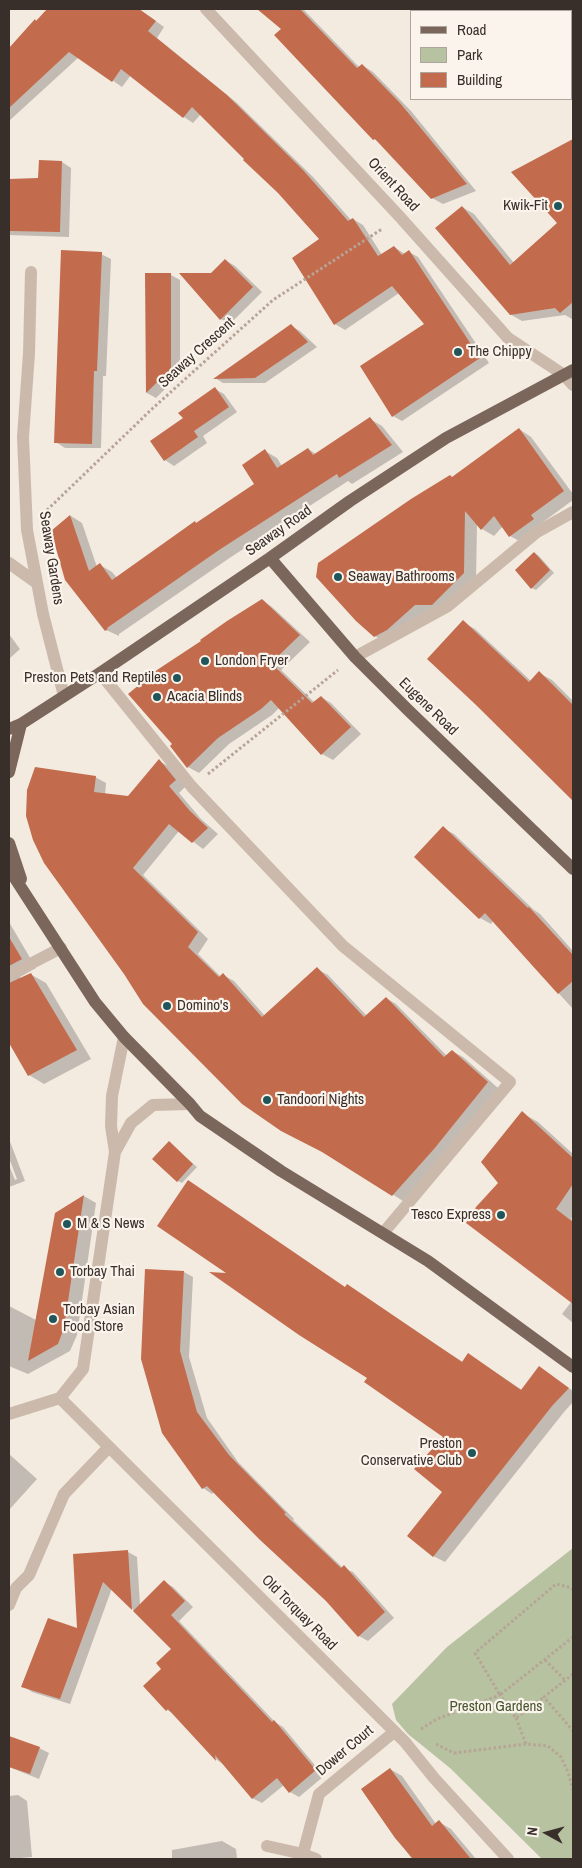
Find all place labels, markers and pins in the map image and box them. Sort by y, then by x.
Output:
place label: Kwik-Fit [503,197,548,215]
marker: Kwik-Fit [552,200,564,212]
place label: The Chippy [468,343,532,361]
marker: The Chippy [452,346,464,358]
place label: Seaway Bathrooms [348,568,455,586]
marker: Seaway Bathrooms [332,571,344,583]
place label: London Fryer [215,652,288,670]
marker: London Fryer [199,655,211,667]
place label: Preston Pets and Reptiles [24,669,167,687]
marker: Preston Pets and Reptiles [171,672,183,684]
place label: Acacia Blinds [167,688,242,706]
marker: Acacia Blinds [151,691,163,703]
place label: Domino's [177,997,229,1015]
marker: Domino's [161,1000,173,1012]
place label: Tandoori Nights [277,1091,364,1109]
marker: Tandoori Nights [261,1094,273,1106]
place label: Tesco Express [411,1206,491,1224]
marker: Tesco Express [495,1209,507,1221]
place label: M & S News [77,1215,145,1233]
marker: M & S News [61,1218,73,1230]
place label: Torbay Thai [70,1263,135,1281]
marker: Torbay Thai [54,1266,66,1278]
place label: Torbay Asian Food Store [63,1301,135,1336]
marker: Torbay Asian Food Store [47,1313,59,1325]
place label: Preston Conservative Club [361,1435,462,1470]
marker: Preston Conservative Club [466,1447,478,1459]

